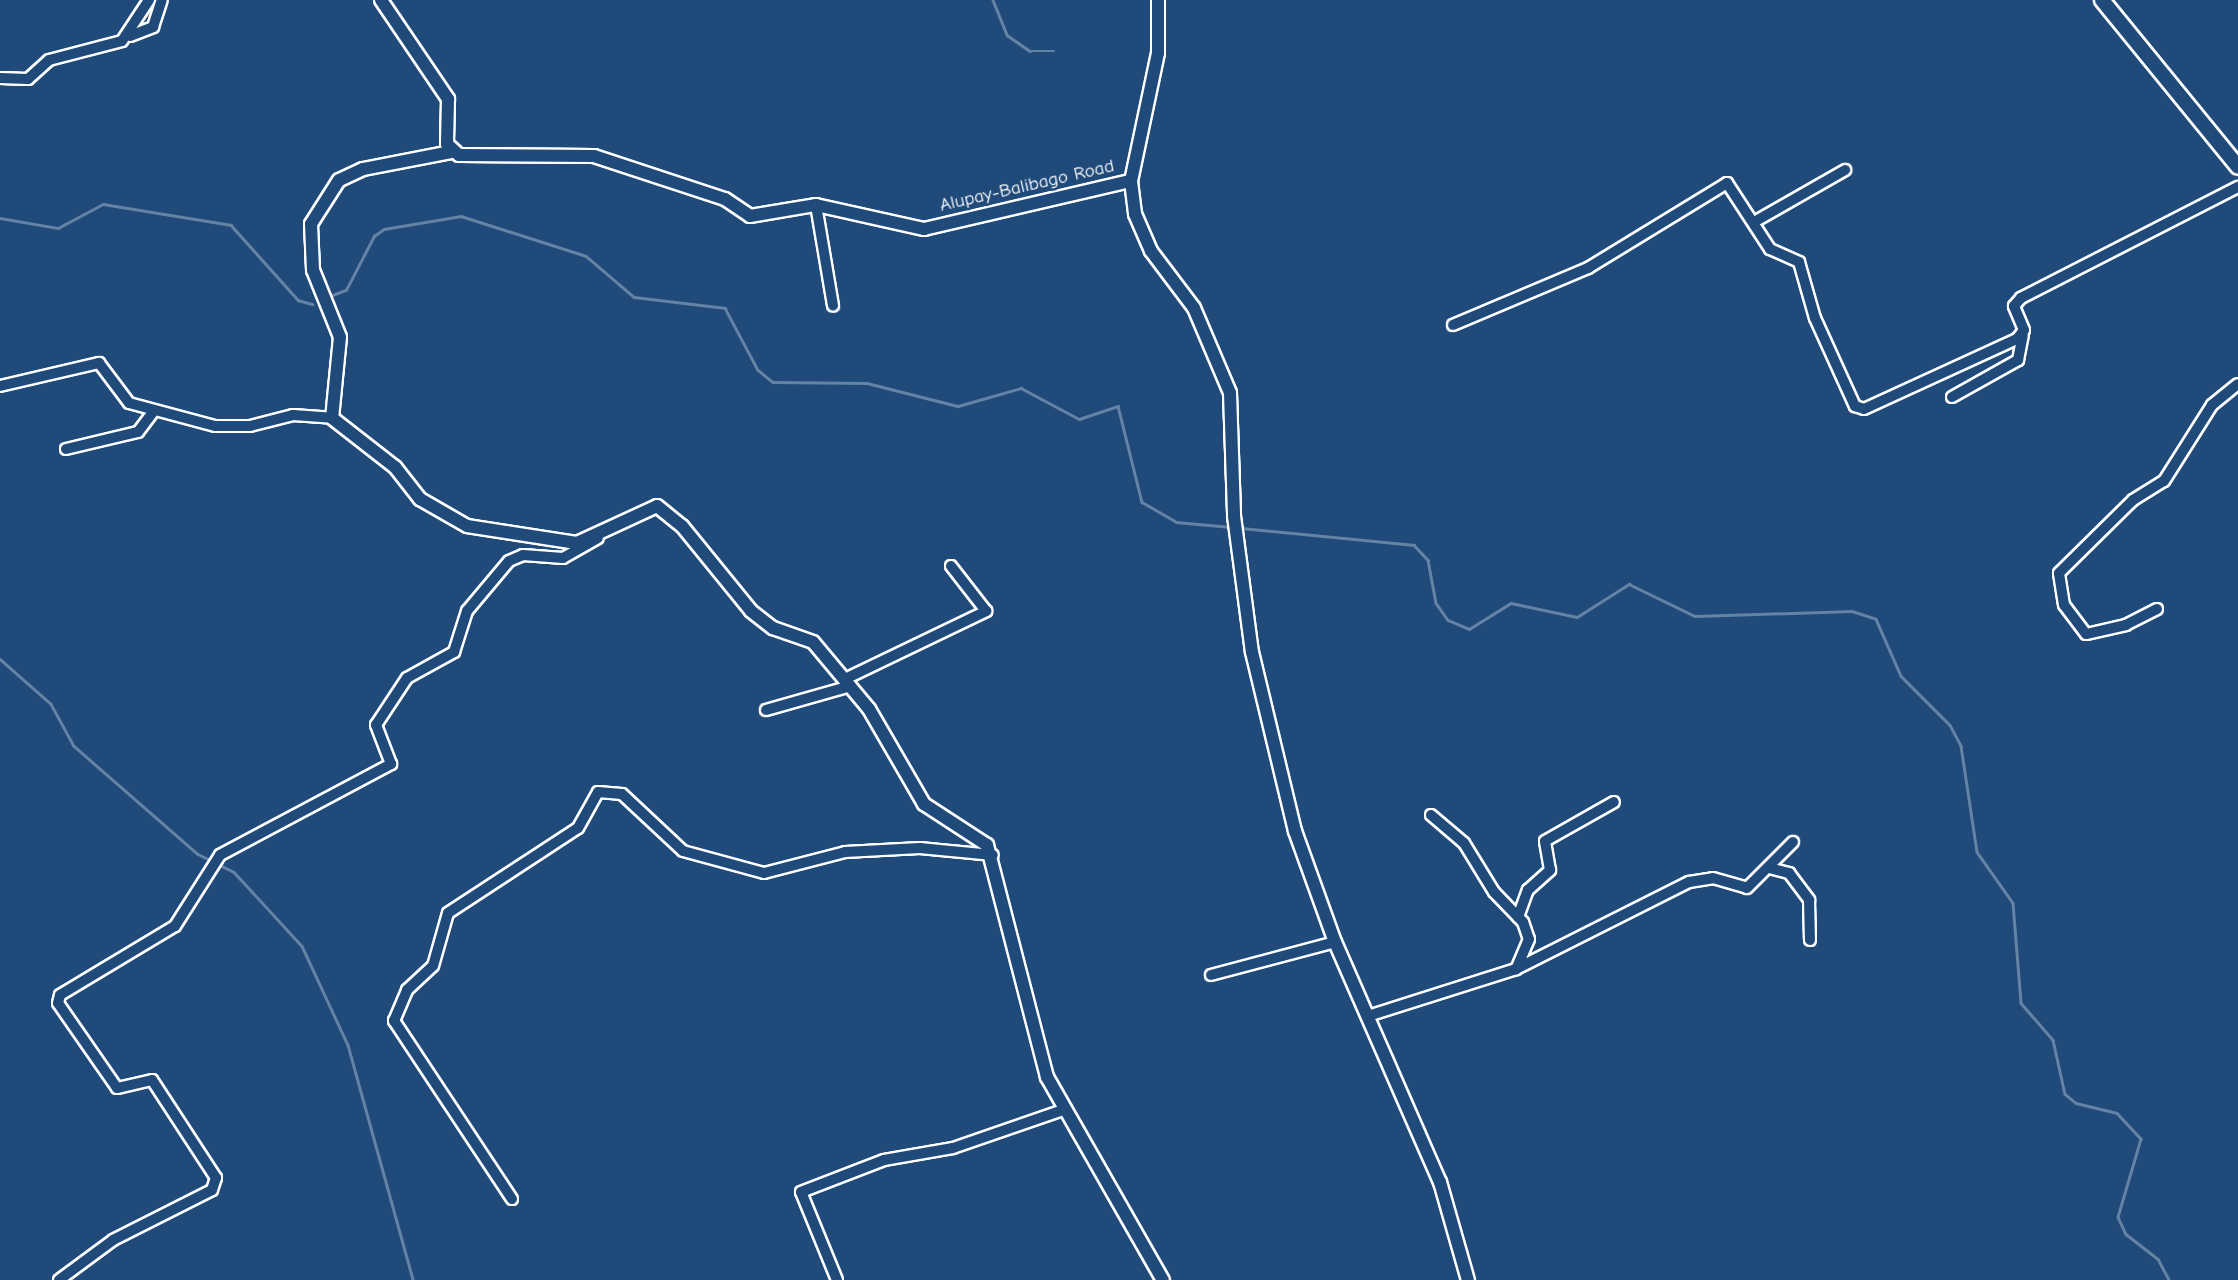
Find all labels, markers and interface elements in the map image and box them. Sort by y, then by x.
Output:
street label: Alupay-Balibago Road [937,155,1117,217]

